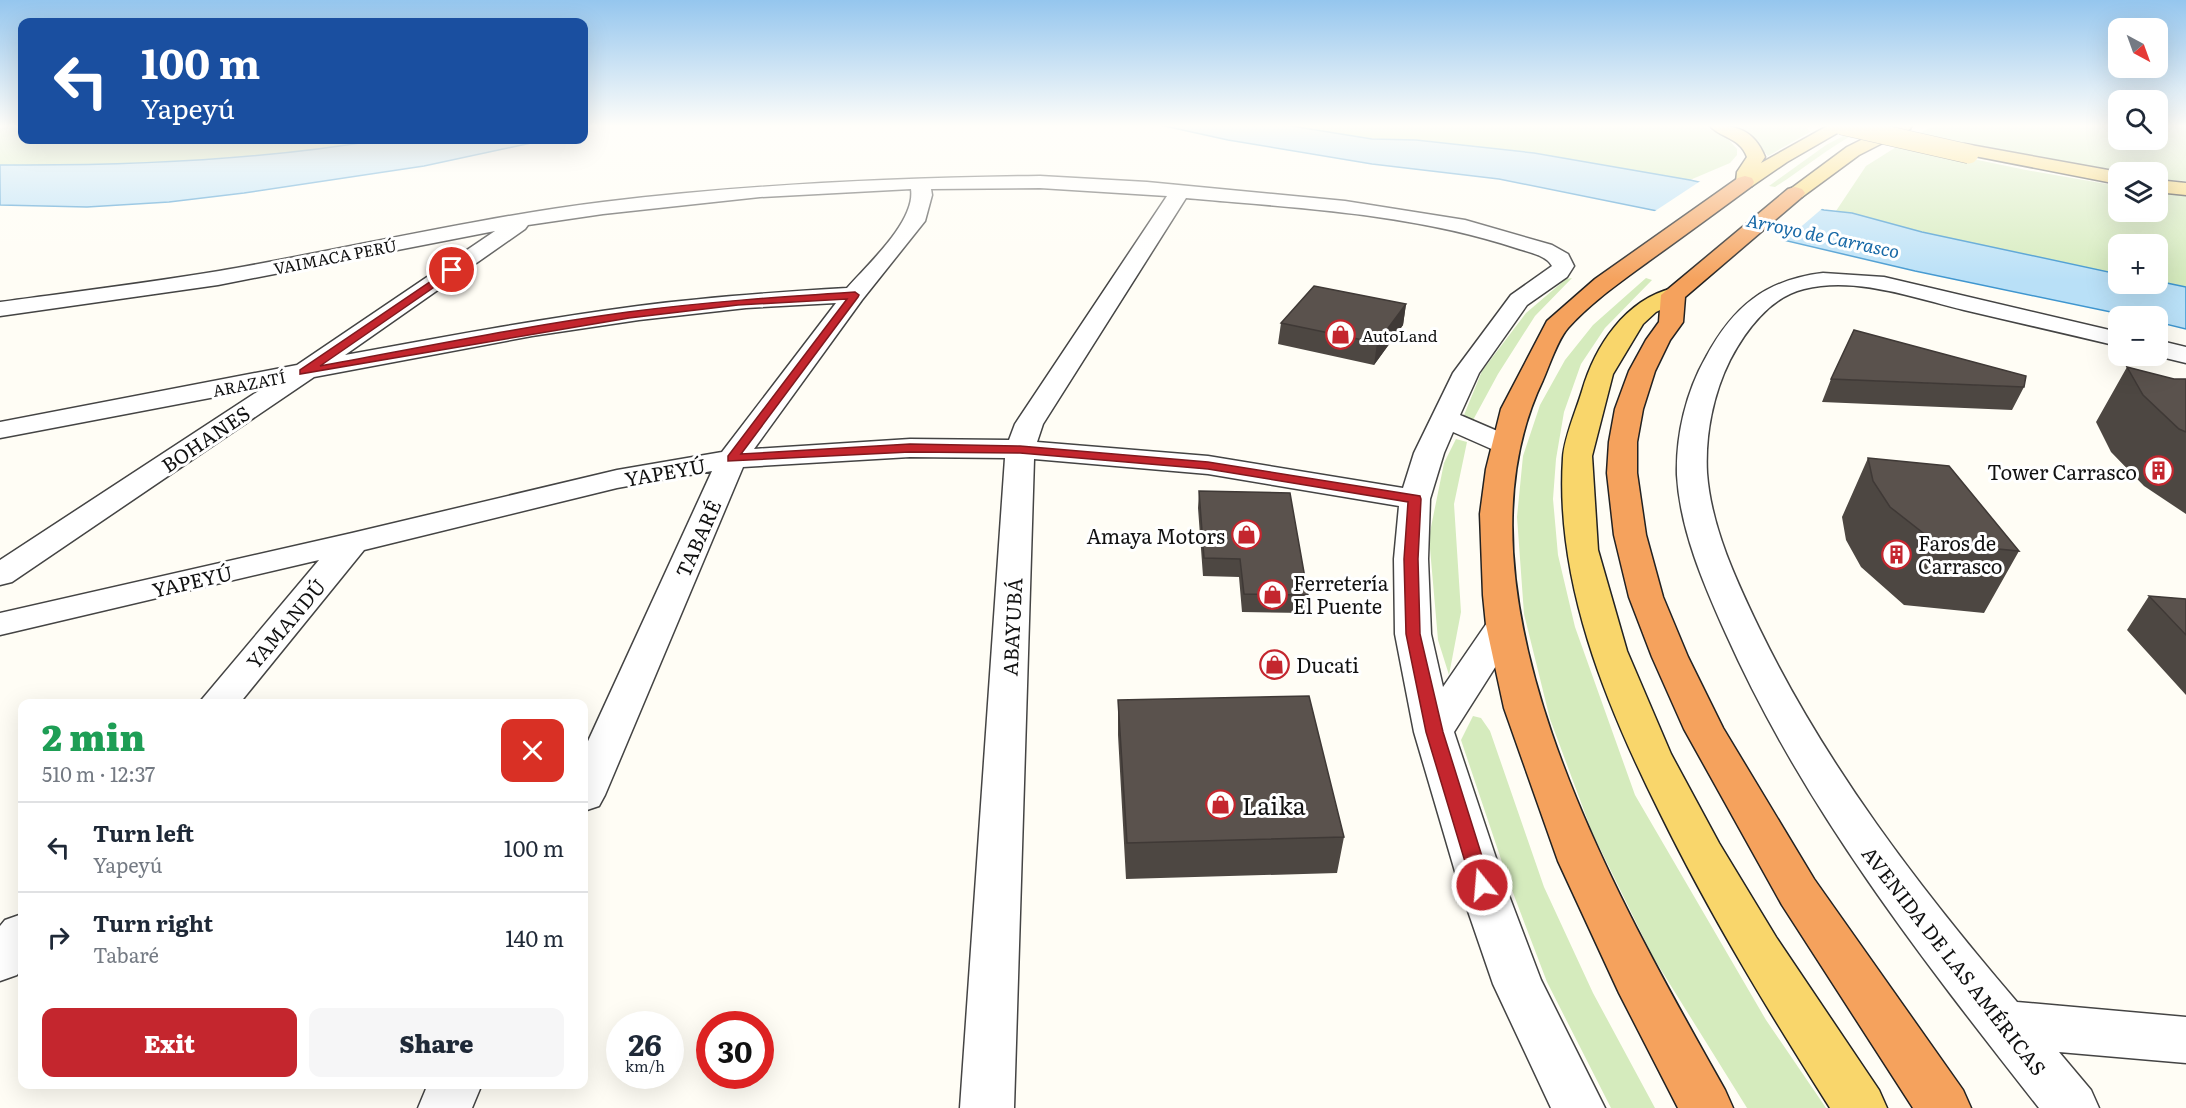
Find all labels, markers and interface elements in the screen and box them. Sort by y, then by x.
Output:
north arrow [2108,18,2168,78]
map controls [2108,18,2168,366]
text: 100 m [141,30,260,92]
icon: left [42,42,120,120]
text: Yapeyú [141,87,235,127]
button: search [2108,90,2168,150]
button: layers [2108,162,2168,222]
water label: Arroyo de Carrasco [1744,206,1902,264]
street label: VAIMACA PERÚ [271,232,399,280]
button: + [2108,234,2168,294]
pin [426,244,477,295]
icon: arrive [435,253,468,286]
button: − [2108,306,2168,366]
shop icon: AutoLand [1325,319,1357,351]
place label: AutoLand [1362,323,1438,347]
street label: ARAZATÍ [210,364,288,402]
street label: BOHANES [155,397,255,479]
street label: YAPEYÚ [622,449,708,493]
building icon: Tower Carrasco [2142,455,2174,487]
place label: Tower Carrasco [1987,456,2137,486]
street label: TABARÉ [667,494,727,582]
shop icon: Amaya Motors [1230,519,1262,551]
place label: Amaya Motors [1087,520,1225,550]
place label: Faros de Carrasco [1918,527,2003,580]
building icon: Faros de Carrasco [1881,538,1913,570]
street label: YAPEYÚ [149,556,235,604]
place label: Ferretería El Puente [1293,567,1389,620]
street label: YAMANDÚ [238,571,332,675]
street label: ABAYUBÁ [993,577,1029,677]
shop icon: Ferretería El Puente [1256,578,1288,610]
shop icon: Ducati [1259,648,1291,680]
place label: Ducati [1296,649,1359,679]
text: 2 min [42,709,145,762]
button: close [501,719,564,782]
text: 510 m · 12:37 [42,758,155,788]
place label: Laika [1242,787,1306,822]
shop icon: Laika [1205,788,1237,820]
text: Turn left [93,816,194,849]
icon: left [42,831,75,864]
text: 100 m [504,831,564,864]
street label: AVENIDA DE LAS AMÉRICAS [1856,839,2054,1081]
text: Yapeyú [93,849,163,879]
position arrow [1450,853,1514,917]
text: Turn right [93,906,213,939]
icon: right [42,921,75,954]
text: 140 m [505,921,564,954]
text: Tabaré [93,939,159,969]
button: Exit [42,1008,297,1077]
button: Share [309,1008,564,1077]
speed limit sign: 30 [696,1011,774,1089]
text: 26 [628,1021,662,1065]
text: km/h [625,1054,665,1077]

